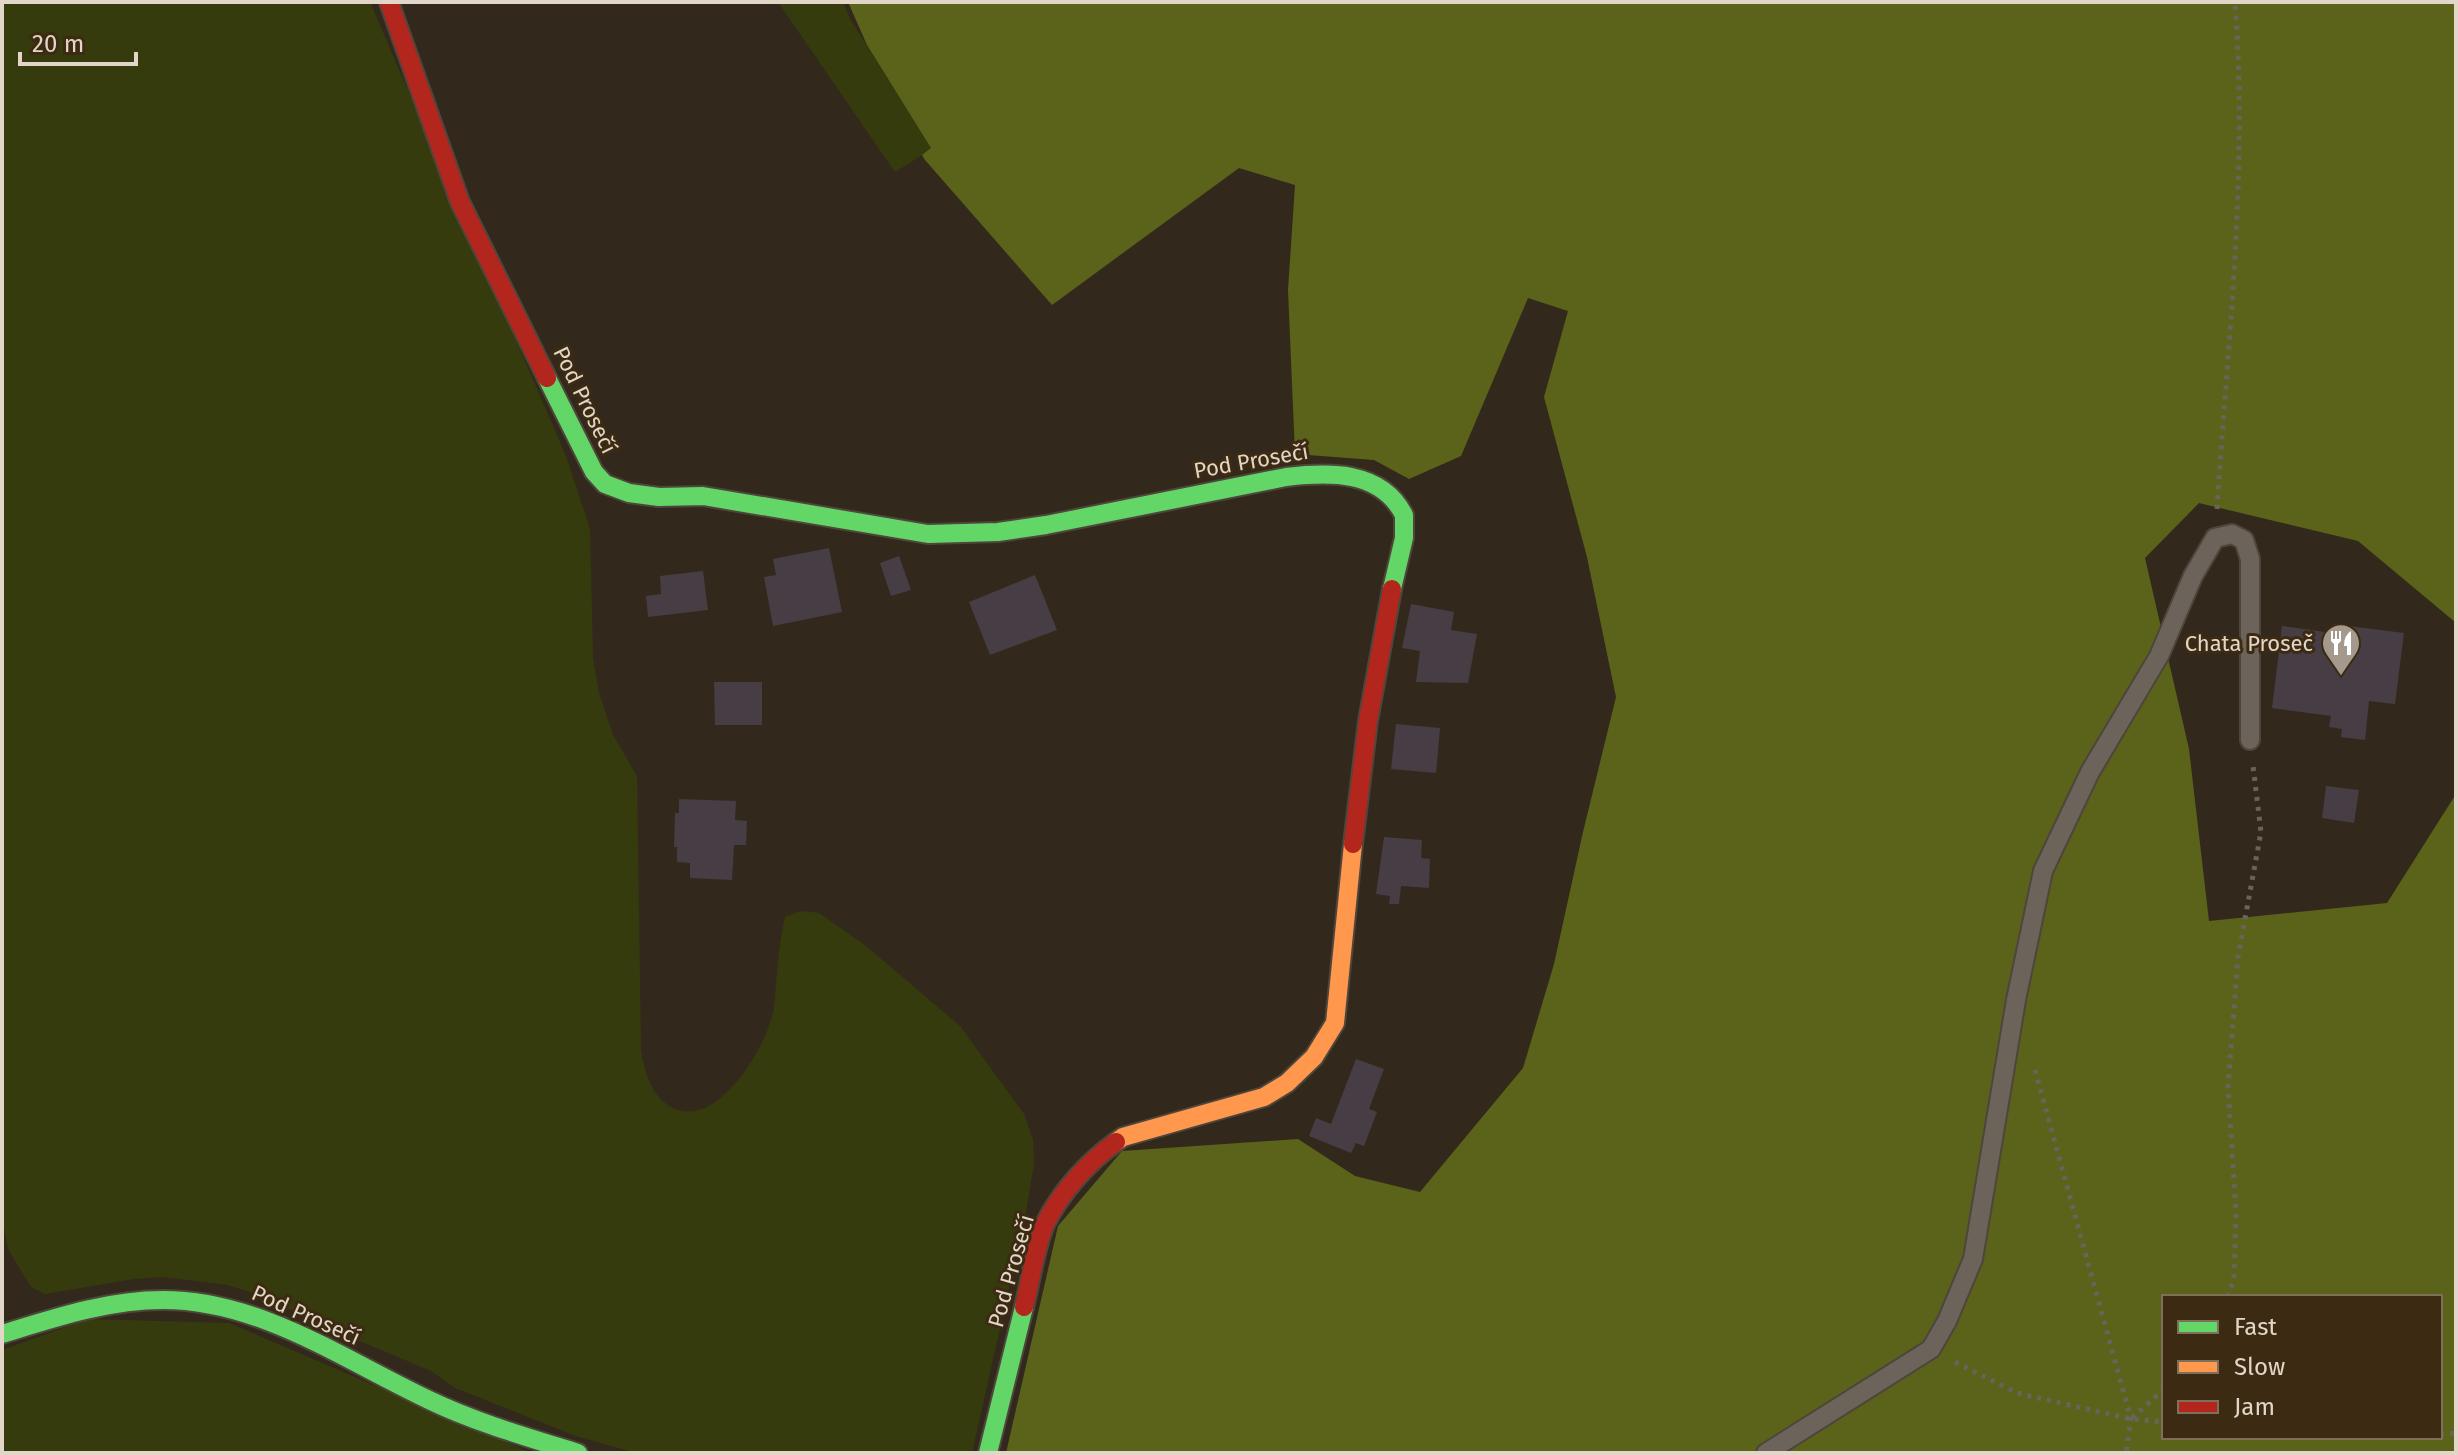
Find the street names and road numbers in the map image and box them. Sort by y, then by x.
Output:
street label: Pod Prosečí [547,342,623,458]
street label: Pod Prosečí [1192,438,1310,484]
street label: Pod Prosečí [982,1212,1040,1330]
street label: Pod Prosečí [248,1279,364,1351]

